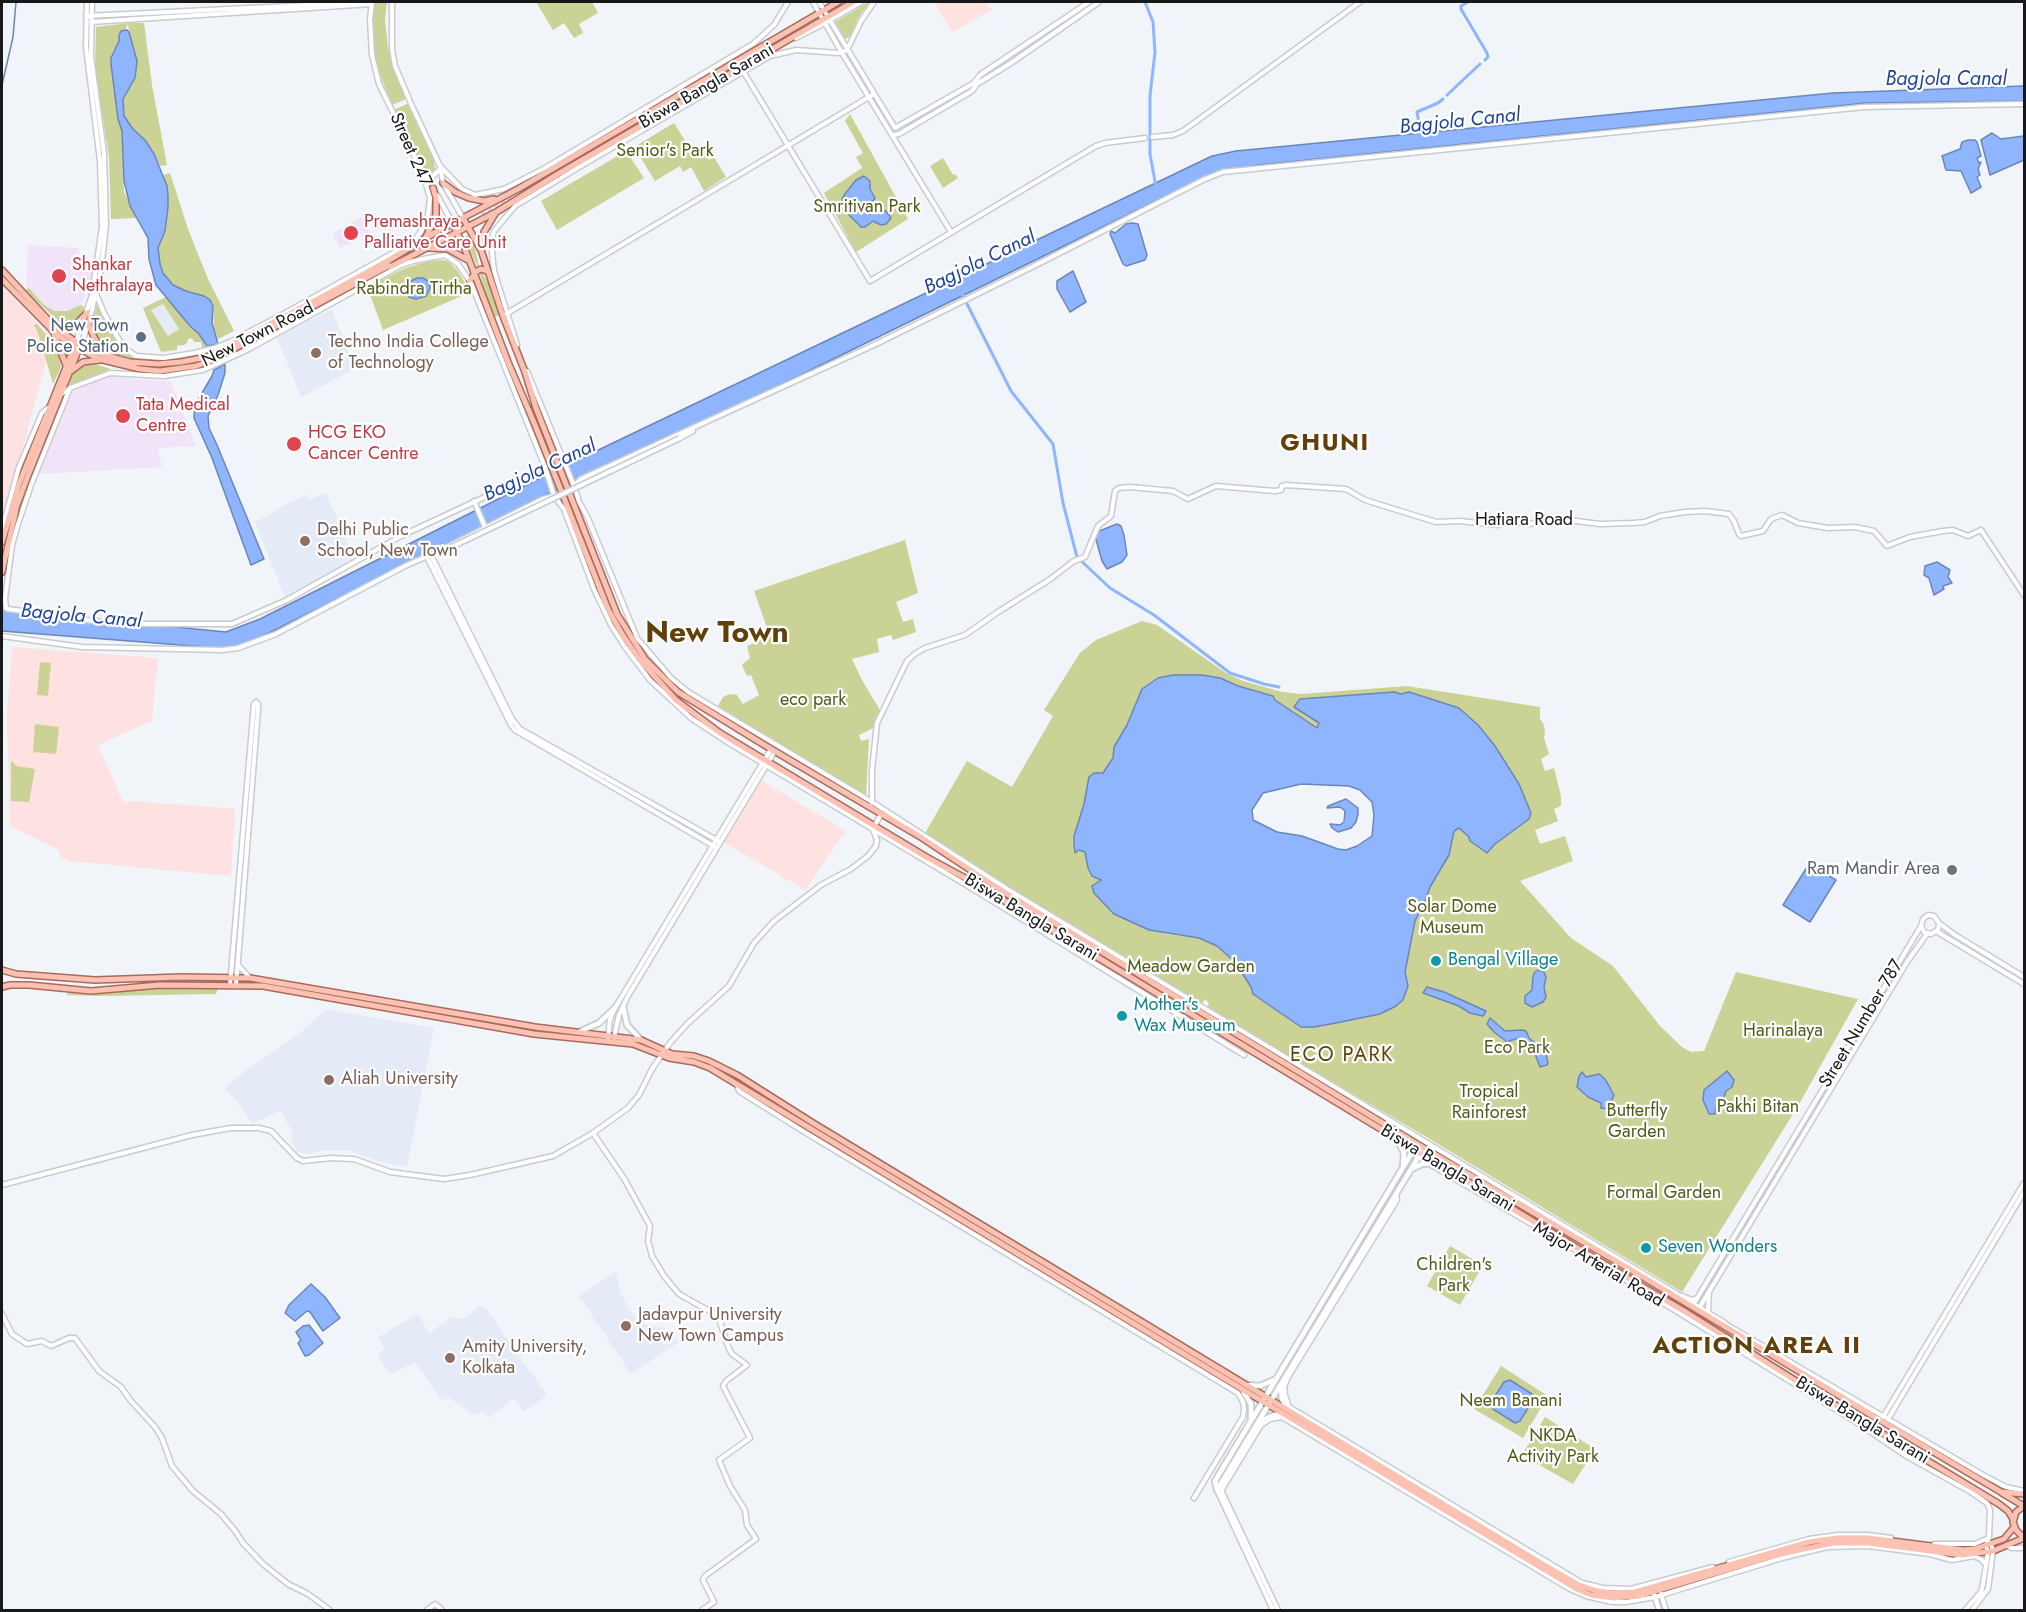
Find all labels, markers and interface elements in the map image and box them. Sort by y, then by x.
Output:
street label: Biswa Bangla Sarani [636,40,778,134]
water label: Bagjola Canal [1885,68,2007,92]
water label: Bagjola Canal [1398,104,1522,140]
street label: Street 247 [384,110,436,190]
park label: Senior's Park [616,141,714,163]
park label: Smritivan Park [813,197,921,219]
place label: Premashraya Palliative Care Unit [364,212,506,254]
marker: Premashraya Palliative Care Unit [342,224,360,242]
water label: Bagjola Canal [920,226,1040,300]
place label: Shankar Nethralaya [72,255,153,298]
marker: Shankar Nethralaya [50,267,68,285]
park label: Rabindra Tirtha [356,279,472,301]
street label: New Town Road [198,298,318,372]
place label: New Town Police Station [27,316,129,358]
marker: New Town Police Station [134,330,148,344]
place label: Techno India College of Technology [328,332,489,374]
marker: Techno India College of Technology [309,346,323,360]
place label: Tata Medical Centre [136,395,230,438]
marker: Tata Medical Centre [114,407,132,425]
place label: HCG EKO Cancer Centre [308,423,418,466]
district label: GHUNI [1280,430,1370,458]
marker: HCG EKO Cancer Centre [285,435,303,453]
water label: Bagjola Canal [480,435,600,507]
street label: Hatiara Road [1475,510,1573,532]
place label: Delhi Public School, New Town [317,520,458,562]
marker: Delhi Public School, New Town [298,534,312,548]
water label: Bagjola Canal [20,600,142,634]
district label: New Town [645,617,789,653]
park label: eco park [780,690,846,712]
place label: Ram Mandir Area [1807,859,1940,881]
marker: Ram Mandir Area [1945,863,1959,877]
street label: Biswa Bangla Sarani [960,870,1102,966]
park label: Solar Dome Museum [1407,897,1497,940]
place label: Bengal Village [1448,950,1558,972]
marker: Bengal Village [1429,954,1443,968]
street label: Street Number 787 [1815,956,1909,1092]
park label: Meadow Garden [1127,957,1255,979]
place label: Mother's Wax Museum [1134,995,1236,1038]
marker: Mother's Wax Museum [1115,1009,1129,1023]
park label: Harinalaya [1743,1021,1823,1043]
park label: Eco Park [1484,1038,1550,1060]
district label: ECO PARK [1290,1044,1394,1068]
place label: Aliah University [341,1069,458,1091]
marker: Aliah University [322,1073,336,1087]
park label: Tropical Rainforest [1452,1082,1526,1124]
park label: Pakhi Bitan [1717,1097,1799,1119]
park label: Butterfly Garden [1607,1101,1667,1144]
street label: Biswa Bangla Sarani [1376,1121,1518,1217]
park label: Formal Garden [1607,1183,1721,1205]
street label: Major Arterial Road [1529,1217,1667,1313]
place label: Seven Wonders [1658,1237,1777,1259]
marker: Seven Wonders [1639,1241,1653,1255]
park label: Children's Park [1416,1255,1492,1298]
place label: Jadavpur University New Town Campus [638,1305,784,1348]
marker: Jadavpur University New Town Campus [619,1319,633,1333]
district label: ACTION AREA II [1653,1333,1861,1361]
place label: Amity University, Kolkata [462,1337,587,1380]
marker: Amity University, Kolkata [443,1351,457,1365]
street label: Biswa Bangla Sarani [1791,1373,1933,1469]
park label: Neem Banani [1460,1391,1562,1413]
park label: NKDA Activity Park [1507,1426,1599,1468]

